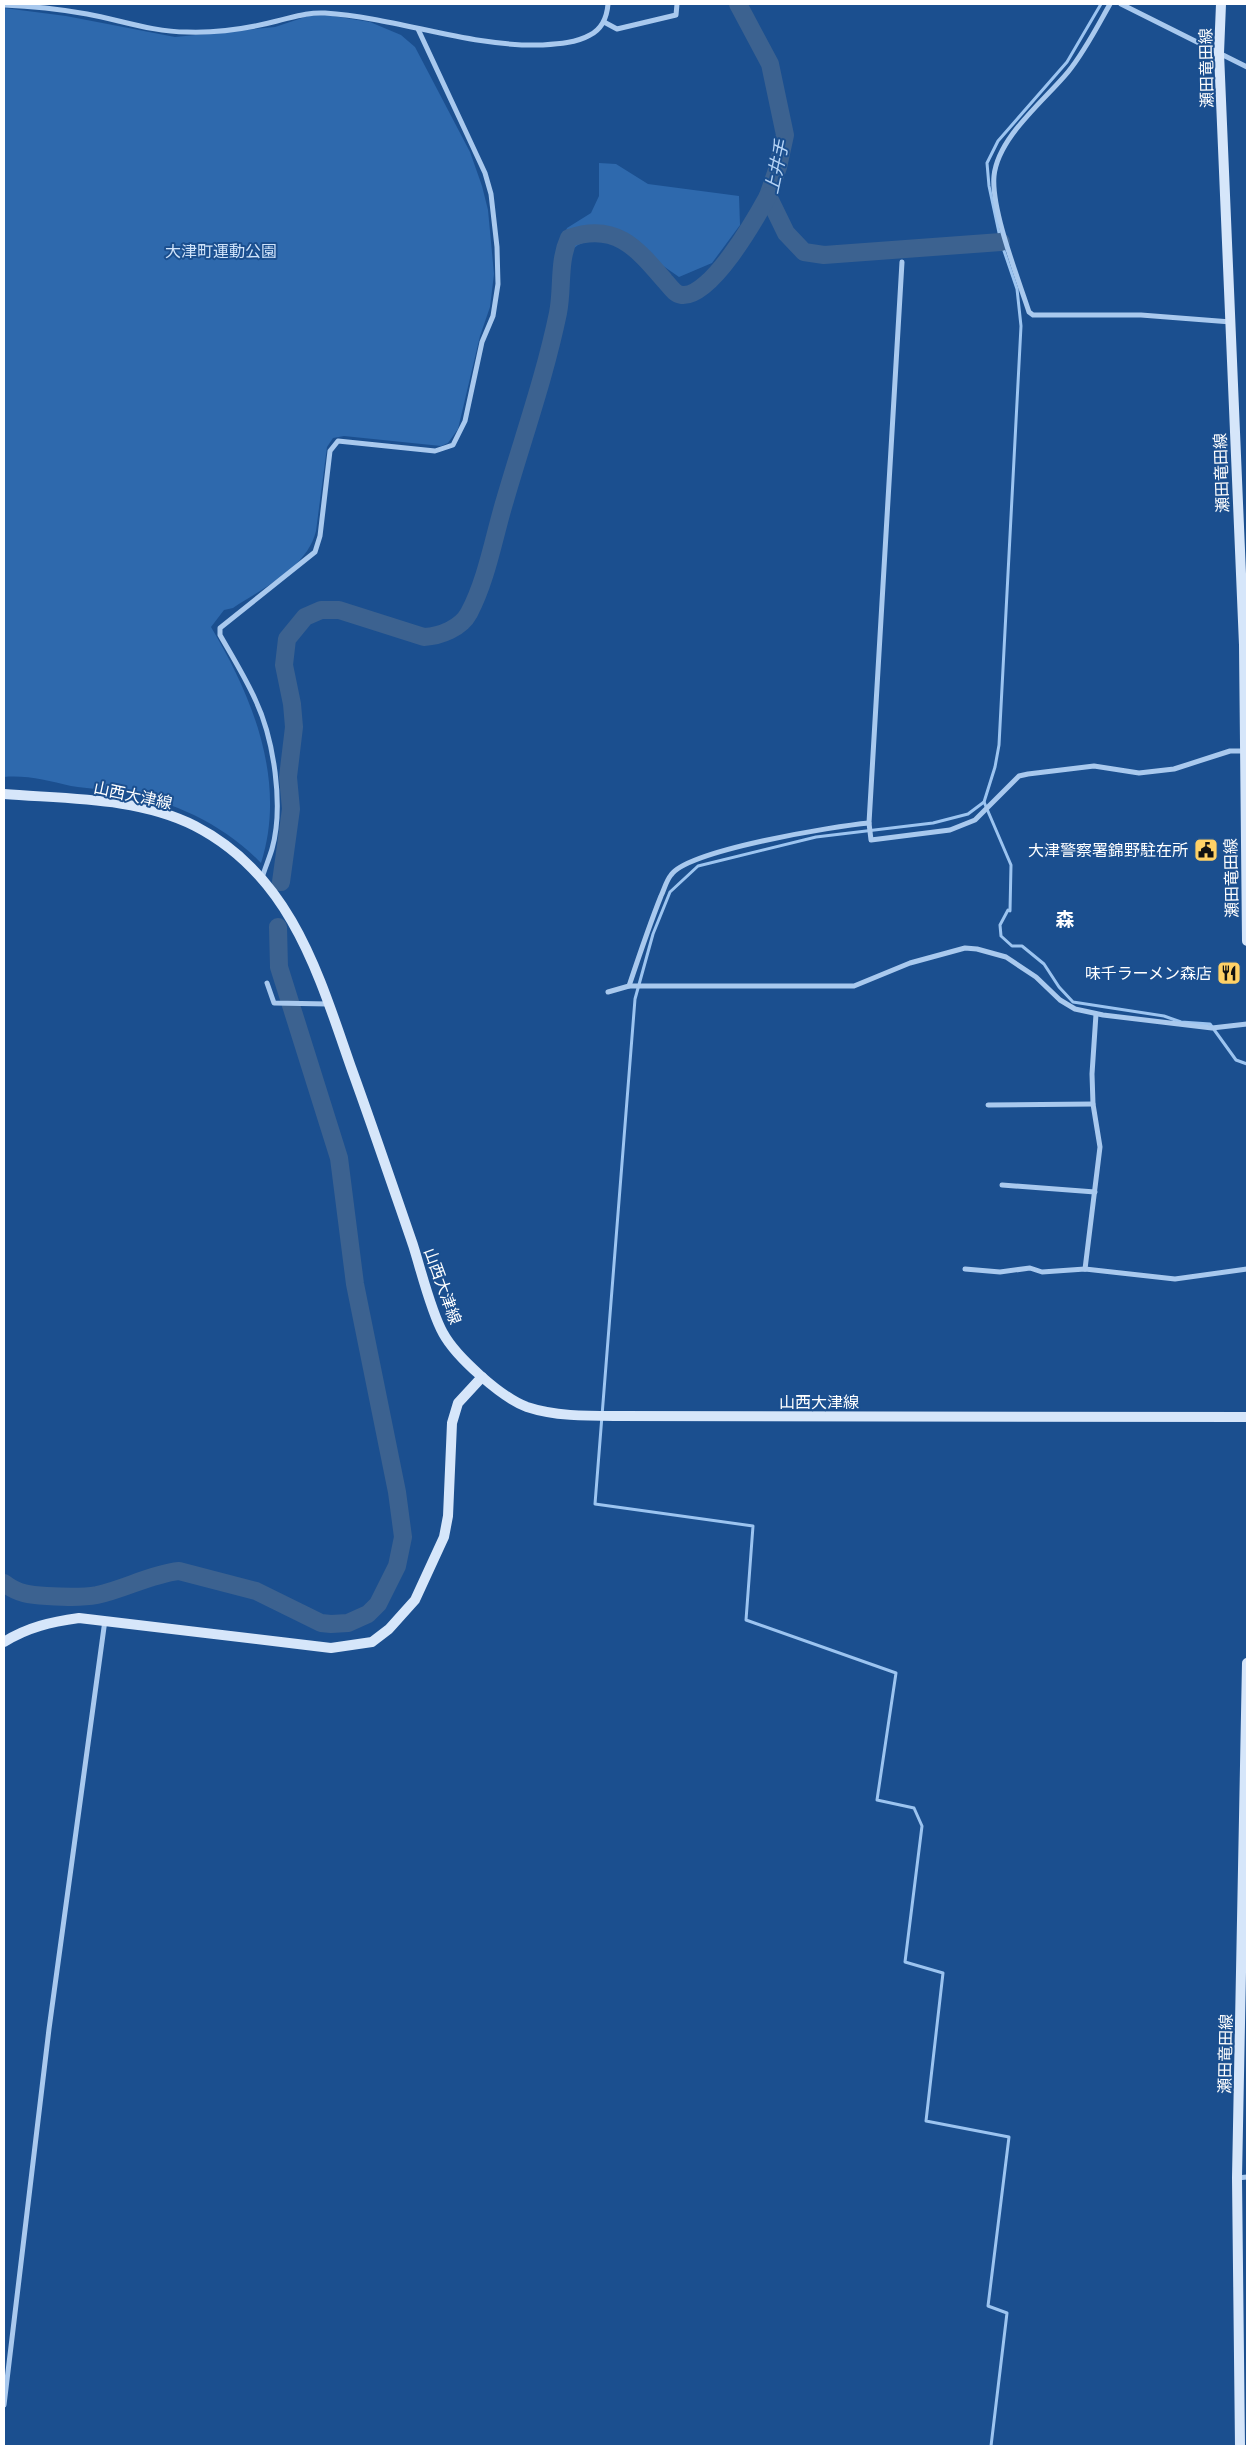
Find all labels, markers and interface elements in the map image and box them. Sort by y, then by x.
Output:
street label: 瀬田竜田線 [1197,28,1219,108]
water label: 上井手 [762,138,796,196]
park label: 大津町運動公園 [165,243,277,263]
street label: 瀬田竜田線 [1212,433,1234,513]
street label: 山西大津線 [91,779,174,815]
public building icon: 大津警察署錦野駐在所 [1193,837,1219,863]
street label: 瀬田竜田線 [1222,838,1244,918]
place label: 大津警察署錦野駐在所 [1028,842,1188,862]
district label: 森 [1055,909,1075,933]
restaurant icon: 味千ラーメン森店 [1216,960,1242,986]
place label: 味千ラーメン森店 [1085,965,1212,985]
street label: 山西大津線 [418,1246,464,1328]
street label: 山西大津線 [779,1394,859,1414]
street label: 瀬田竜田線 [1216,2014,1238,2094]

